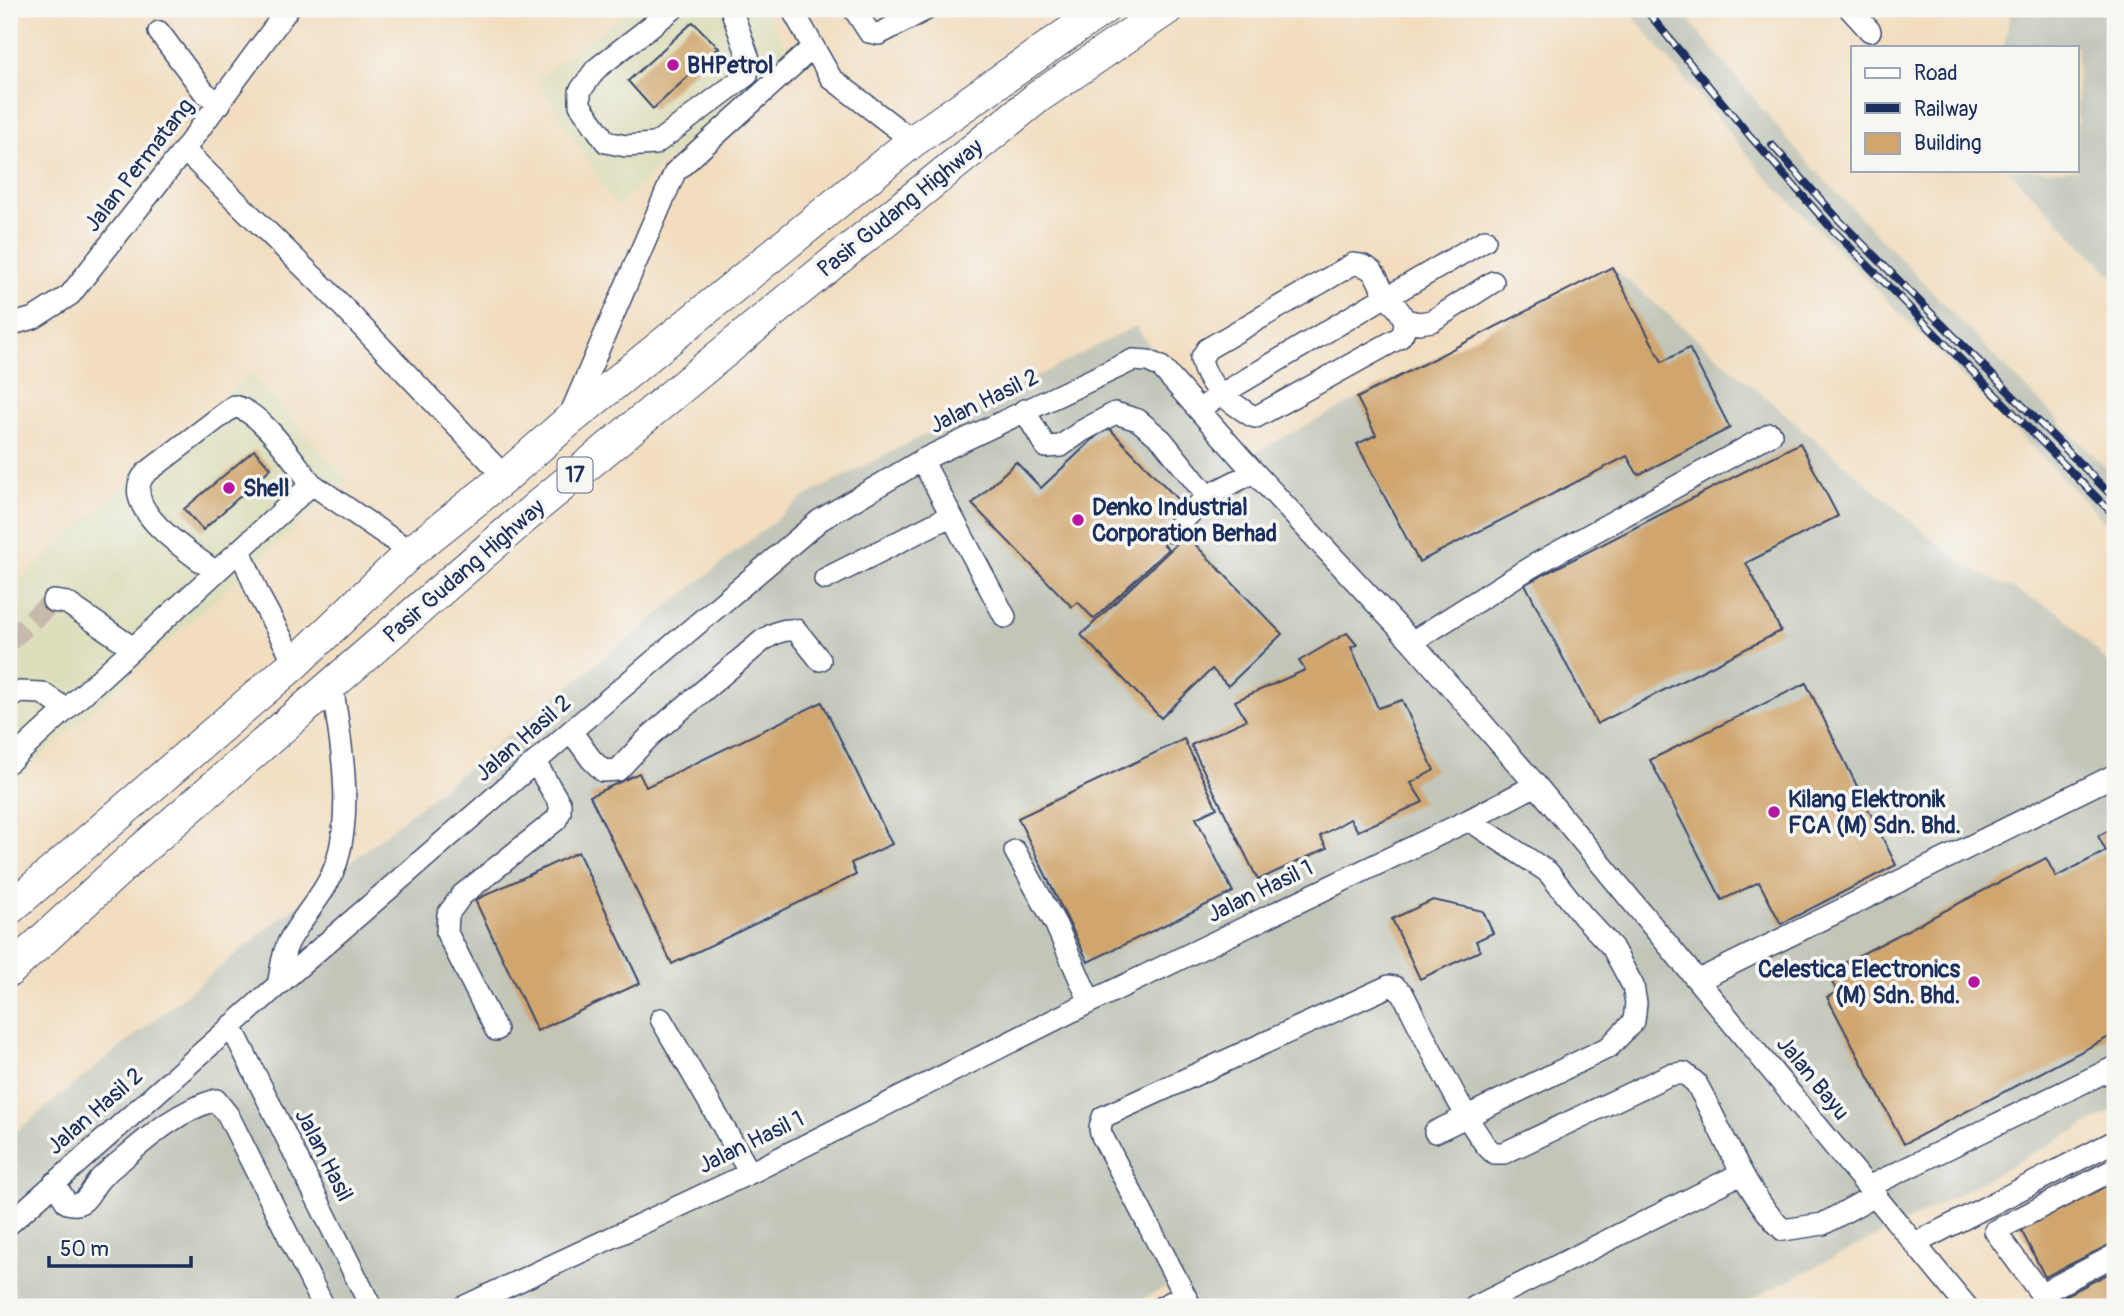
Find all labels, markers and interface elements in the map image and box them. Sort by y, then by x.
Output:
legend [1851,46,2078,172]
place label: BHPetrol [687,51,773,80]
marker: BHPetrol [665,57,681,73]
text: Road [1914,60,1958,87]
street label: Jalan Permatang [78,92,200,238]
text: Railway [1914,96,1978,123]
text: Building [1914,130,1981,157]
street label: Pasir Gudang Highway [811,132,989,284]
street label: Jalan Hasil 2 [925,362,1043,440]
road number: 17 [558,458,592,492]
place label: Shell [243,474,289,503]
marker: Shell [221,480,237,496]
street label: Pasir Gudang Highway [377,493,551,649]
place label: Denko Industrial Corporation Berhad [1092,493,1277,548]
marker: Denko Industrial Corporation Berhad [1070,512,1086,528]
street label: Jalan Hasil 2 [469,688,577,788]
place label: Kilang Elektronik FCA (M) Sdn. Bhd. [1788,785,1961,840]
marker: Kilang Elektronik FCA (M) Sdn. Bhd. [1766,804,1782,820]
street label: Jalan Hasil 1 [1202,853,1318,929]
place label: Celestica Electronics (M) Sdn. Bhd. [1758,955,1961,1010]
marker: Celestica Electronics (M) Sdn. Bhd. [1966,974,1982,990]
street label: Jalan Bayu [1770,1030,1856,1126]
street label: Jalan Hasil 2 [41,1061,149,1161]
street label: Jalan Hasil [288,1104,360,1206]
street label: Jalan Hasil 1 [693,1104,809,1180]
scale bar [49,1225,191,1269]
text: 50 m [60,1236,109,1263]

